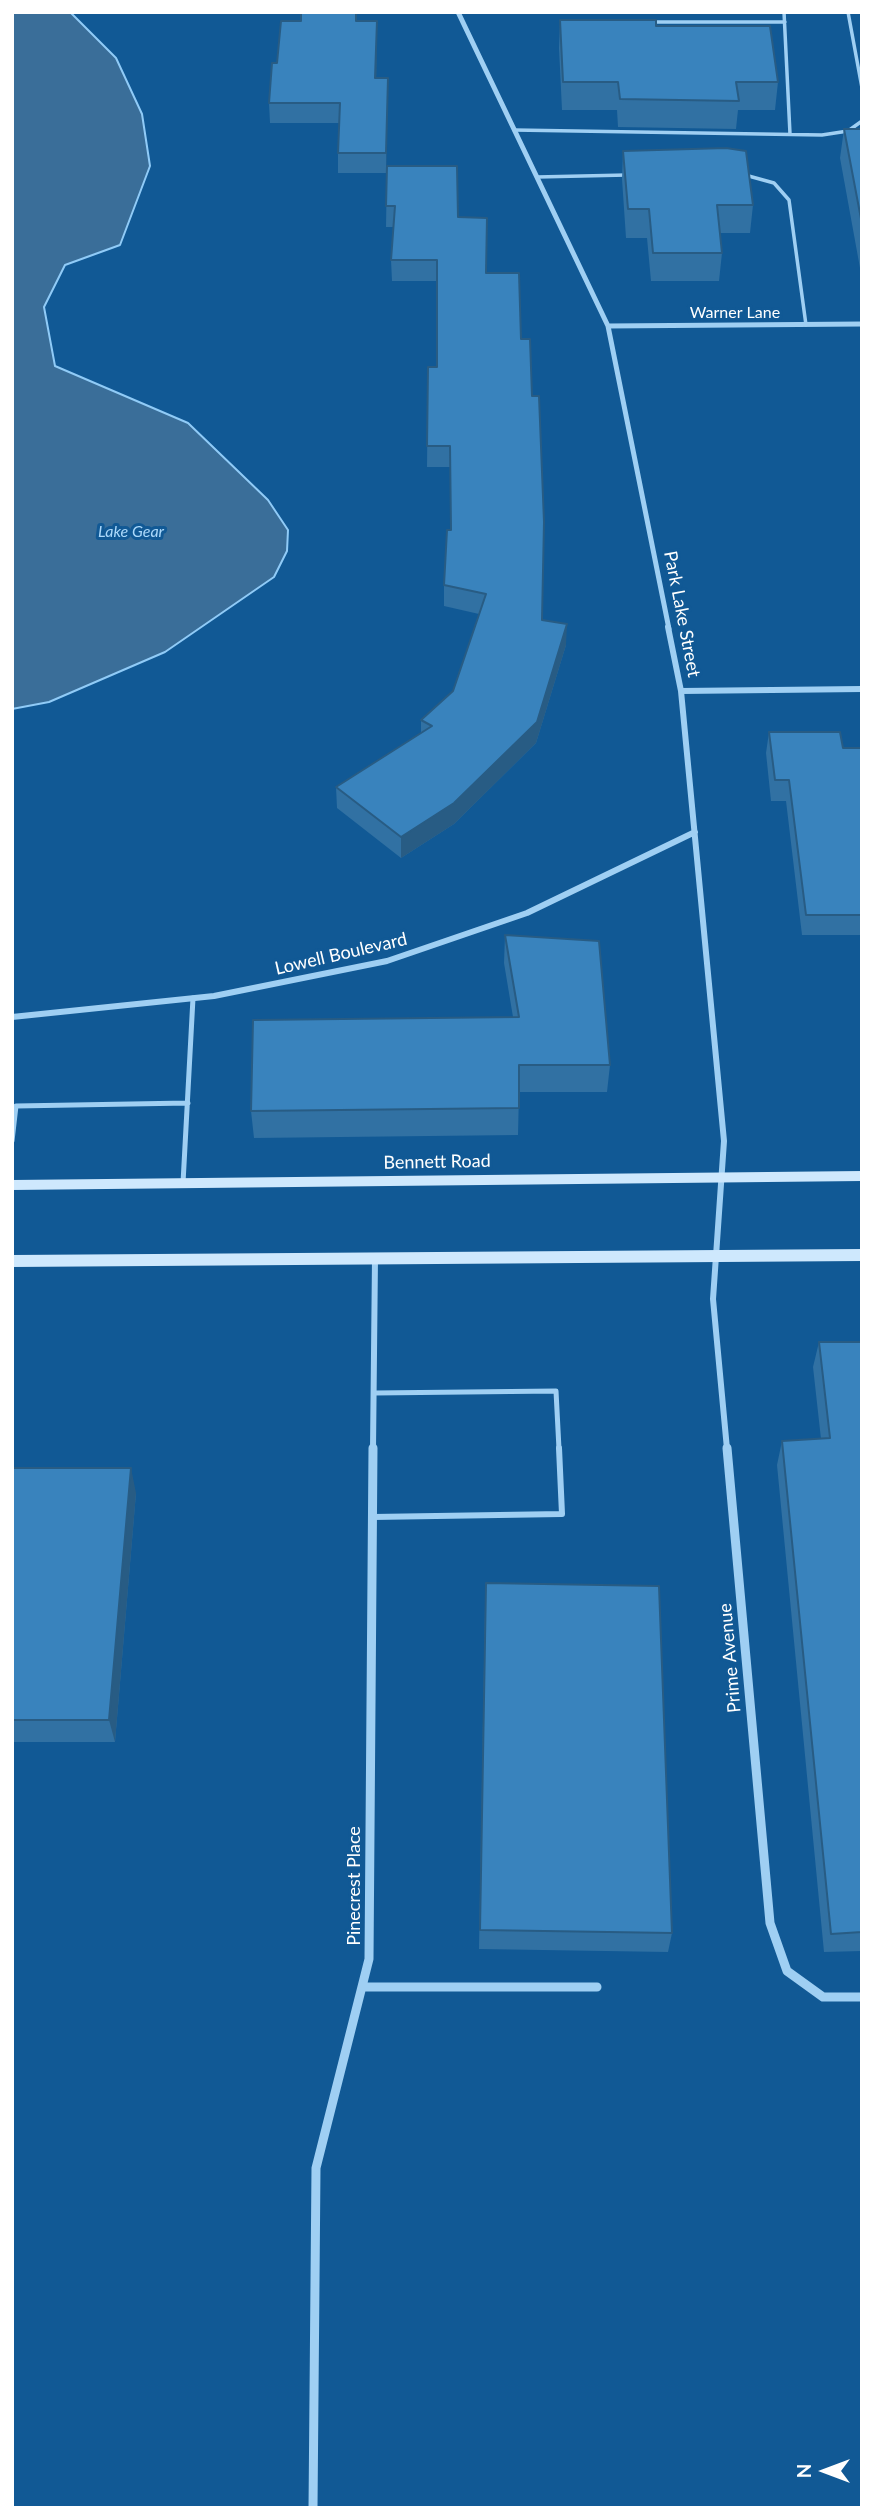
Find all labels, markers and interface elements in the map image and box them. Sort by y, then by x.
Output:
street label: Warner Lane [690,303,780,323]
water label: Lake Gear [98,522,164,542]
street label: Park Lake Street [659,549,705,679]
street label: Lowell Boulevard [273,928,409,980]
street label: Bennett Road [383,1150,491,1174]
street label: Prime Avenue [714,1602,746,1714]
street label: Pinecrest Place [343,1826,365,1946]
north arrow [790,2436,860,2506]
text: N [792,2464,815,2478]

